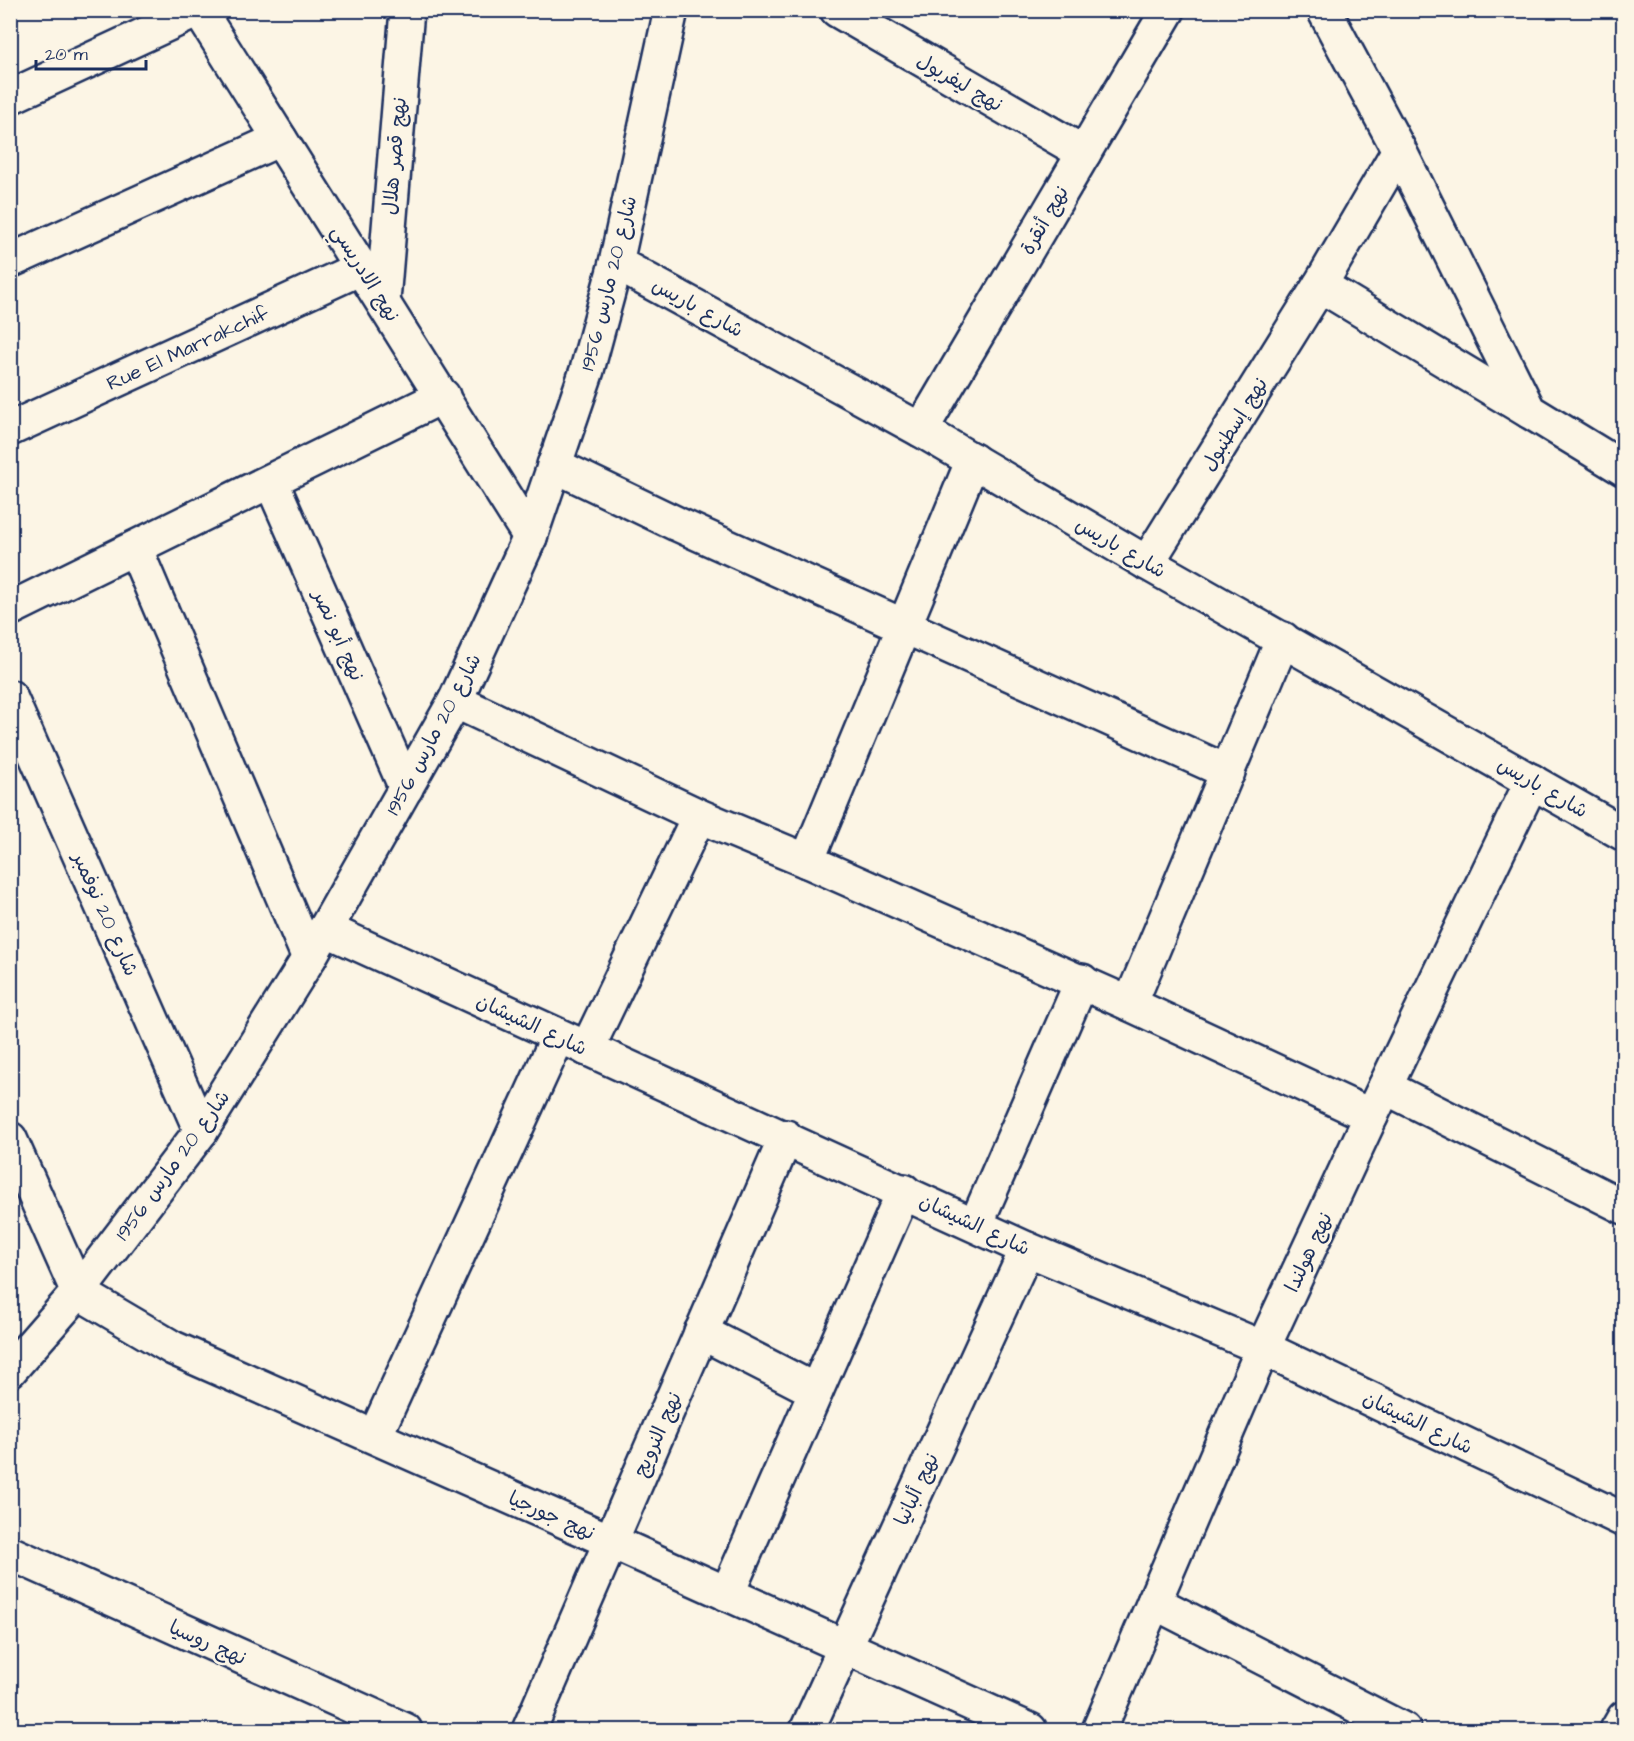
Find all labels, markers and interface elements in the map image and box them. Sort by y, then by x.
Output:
scale bar [36,33,146,71]
text: 20 m [45,42,88,67]
street label: نهج ليفربول [911,47,1008,119]
street label: نهج قصر هلال [376,96,414,216]
street label: نهج أنقرة [1014,181,1076,260]
street label: شارع 20 مارس 1956 [574,193,644,374]
street label: نهج الادريسي [322,220,406,329]
street label: شارع باريس [647,271,748,344]
street label: Rue El Marrakchif [102,299,273,398]
street label: نهج إسطنبول [1195,372,1275,477]
street label: شارع باريس [1070,511,1171,585]
street label: نهج أبو نصر [305,583,371,686]
street label: شارع 20 مارس 1956 [379,649,488,820]
street label: شارع باريس [1492,751,1593,825]
street label: شارع 20 نوفمبر [65,846,145,981]
street label: شارع الشيشان [472,987,591,1063]
street label: شارع 20 مارس 1956 [109,1085,237,1246]
street label: شارع الشيشان [915,1187,1034,1263]
street label: نهج هولندا [1278,1208,1340,1297]
street label: شارع الشيشان [1358,1384,1477,1462]
street label: نهج النرويج [627,1388,689,1481]
street label: نهج ألبانيا [888,1449,946,1530]
street label: نهج جورجيا [504,1484,599,1547]
street label: نهج روسيا [165,1613,251,1672]

